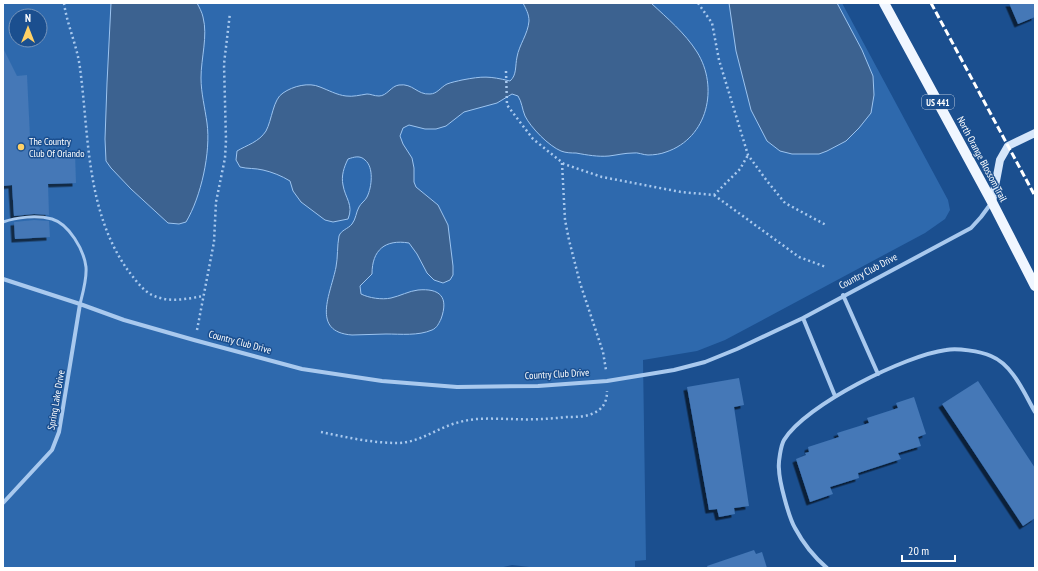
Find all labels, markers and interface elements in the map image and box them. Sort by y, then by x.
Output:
north arrow [8,8,48,48]
text: N [25,11,31,25]
road number: US 441 [922,95,954,109]
street label: North Orange Blossom Trail [954,114,1010,204]
place label: The Country Club Of Orlando [29,135,85,160]
marker: The Country Club Of Orlando [16,142,26,152]
street label: Country Club Drive [837,250,899,292]
street label: Country Club Drive [207,327,273,357]
street label: Country Club Drive [525,366,589,382]
street label: Spring Lake Drive [44,369,68,431]
scale bar [902,537,955,563]
text: 20 m [908,543,929,558]

